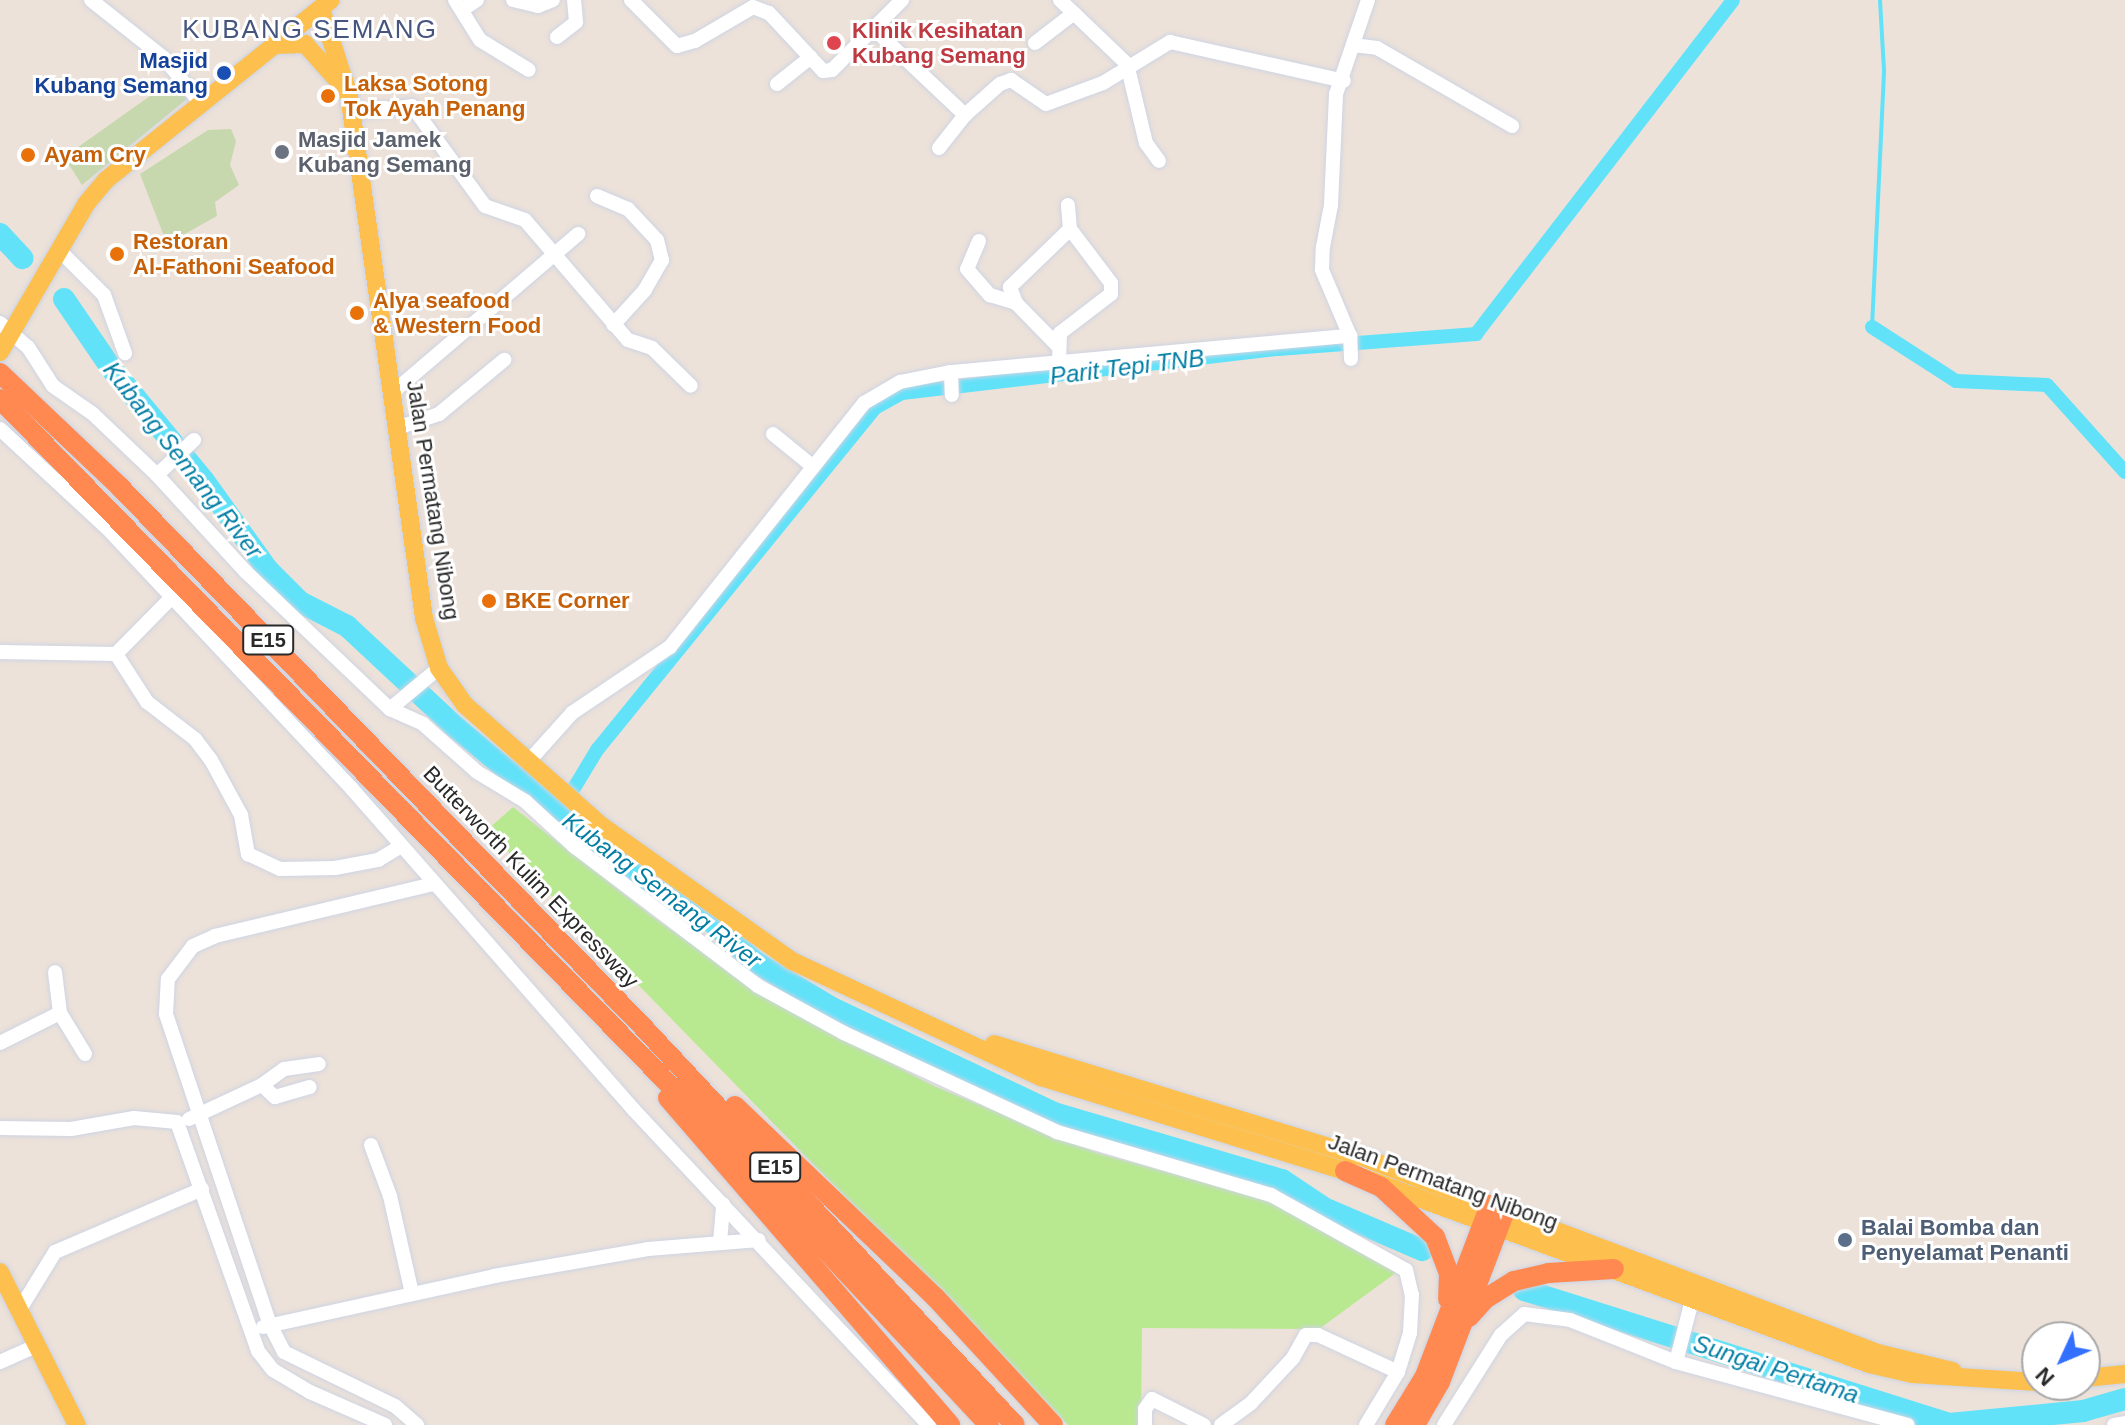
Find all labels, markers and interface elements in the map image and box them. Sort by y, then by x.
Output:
district label: KUBANG SEMANG [182,14,438,46]
place label: Klinik Kesihatan Kubang Semang [852,17,1026,68]
marker: Klinik Kesihatan Kubang Semang [823,32,845,54]
place label: Masjid Kubang Semang [34,47,208,98]
marker: Masjid Kubang Semang [215,64,233,82]
place label: Laksa Sotong Tok Ayah Penang [344,70,526,122]
marker: Laksa Sotong Tok Ayah Penang [319,87,337,105]
place label: Masjid Jamek Kubang Semang [298,126,472,178]
place label: Ayam Cry [44,142,146,168]
marker: Masjid Jamek Kubang Semang [273,143,291,161]
marker: Ayam Cry [19,146,37,164]
place label: Restoran Al-Fathoni Seafood [133,228,335,280]
marker: Restoran Al-Fathoni Seafood [108,245,126,263]
place label: Alya seafood & Western Food [373,287,541,338]
marker: Alya seafood & Western Food [348,304,366,322]
water label: Parit Tepi TNB [1048,343,1206,391]
water label: Kubang Semang River [97,356,269,564]
street label: Jalan Permatang Nibong [401,378,465,622]
place label: BKE Corner [505,588,630,614]
marker: BKE Corner [480,592,498,610]
road number: E15 [242,624,294,656]
street label: Butterworth Kulim Expressway [418,761,644,993]
water label: Kubang Semang River [557,806,767,974]
street label: Jalan Permatang Nibong [1325,1128,1561,1236]
road number: E15 [749,1151,801,1183]
place label: Balai Bomba dan Penyelamat Penanti [1861,1214,2069,1266]
marker: Balai Bomba dan Penyelamat Penanti [1836,1231,1854,1249]
north arrow [2021,1321,2101,1401]
water label: Sungai Pertama [1690,1329,1862,1409]
text: N [2030,1362,2059,1391]

